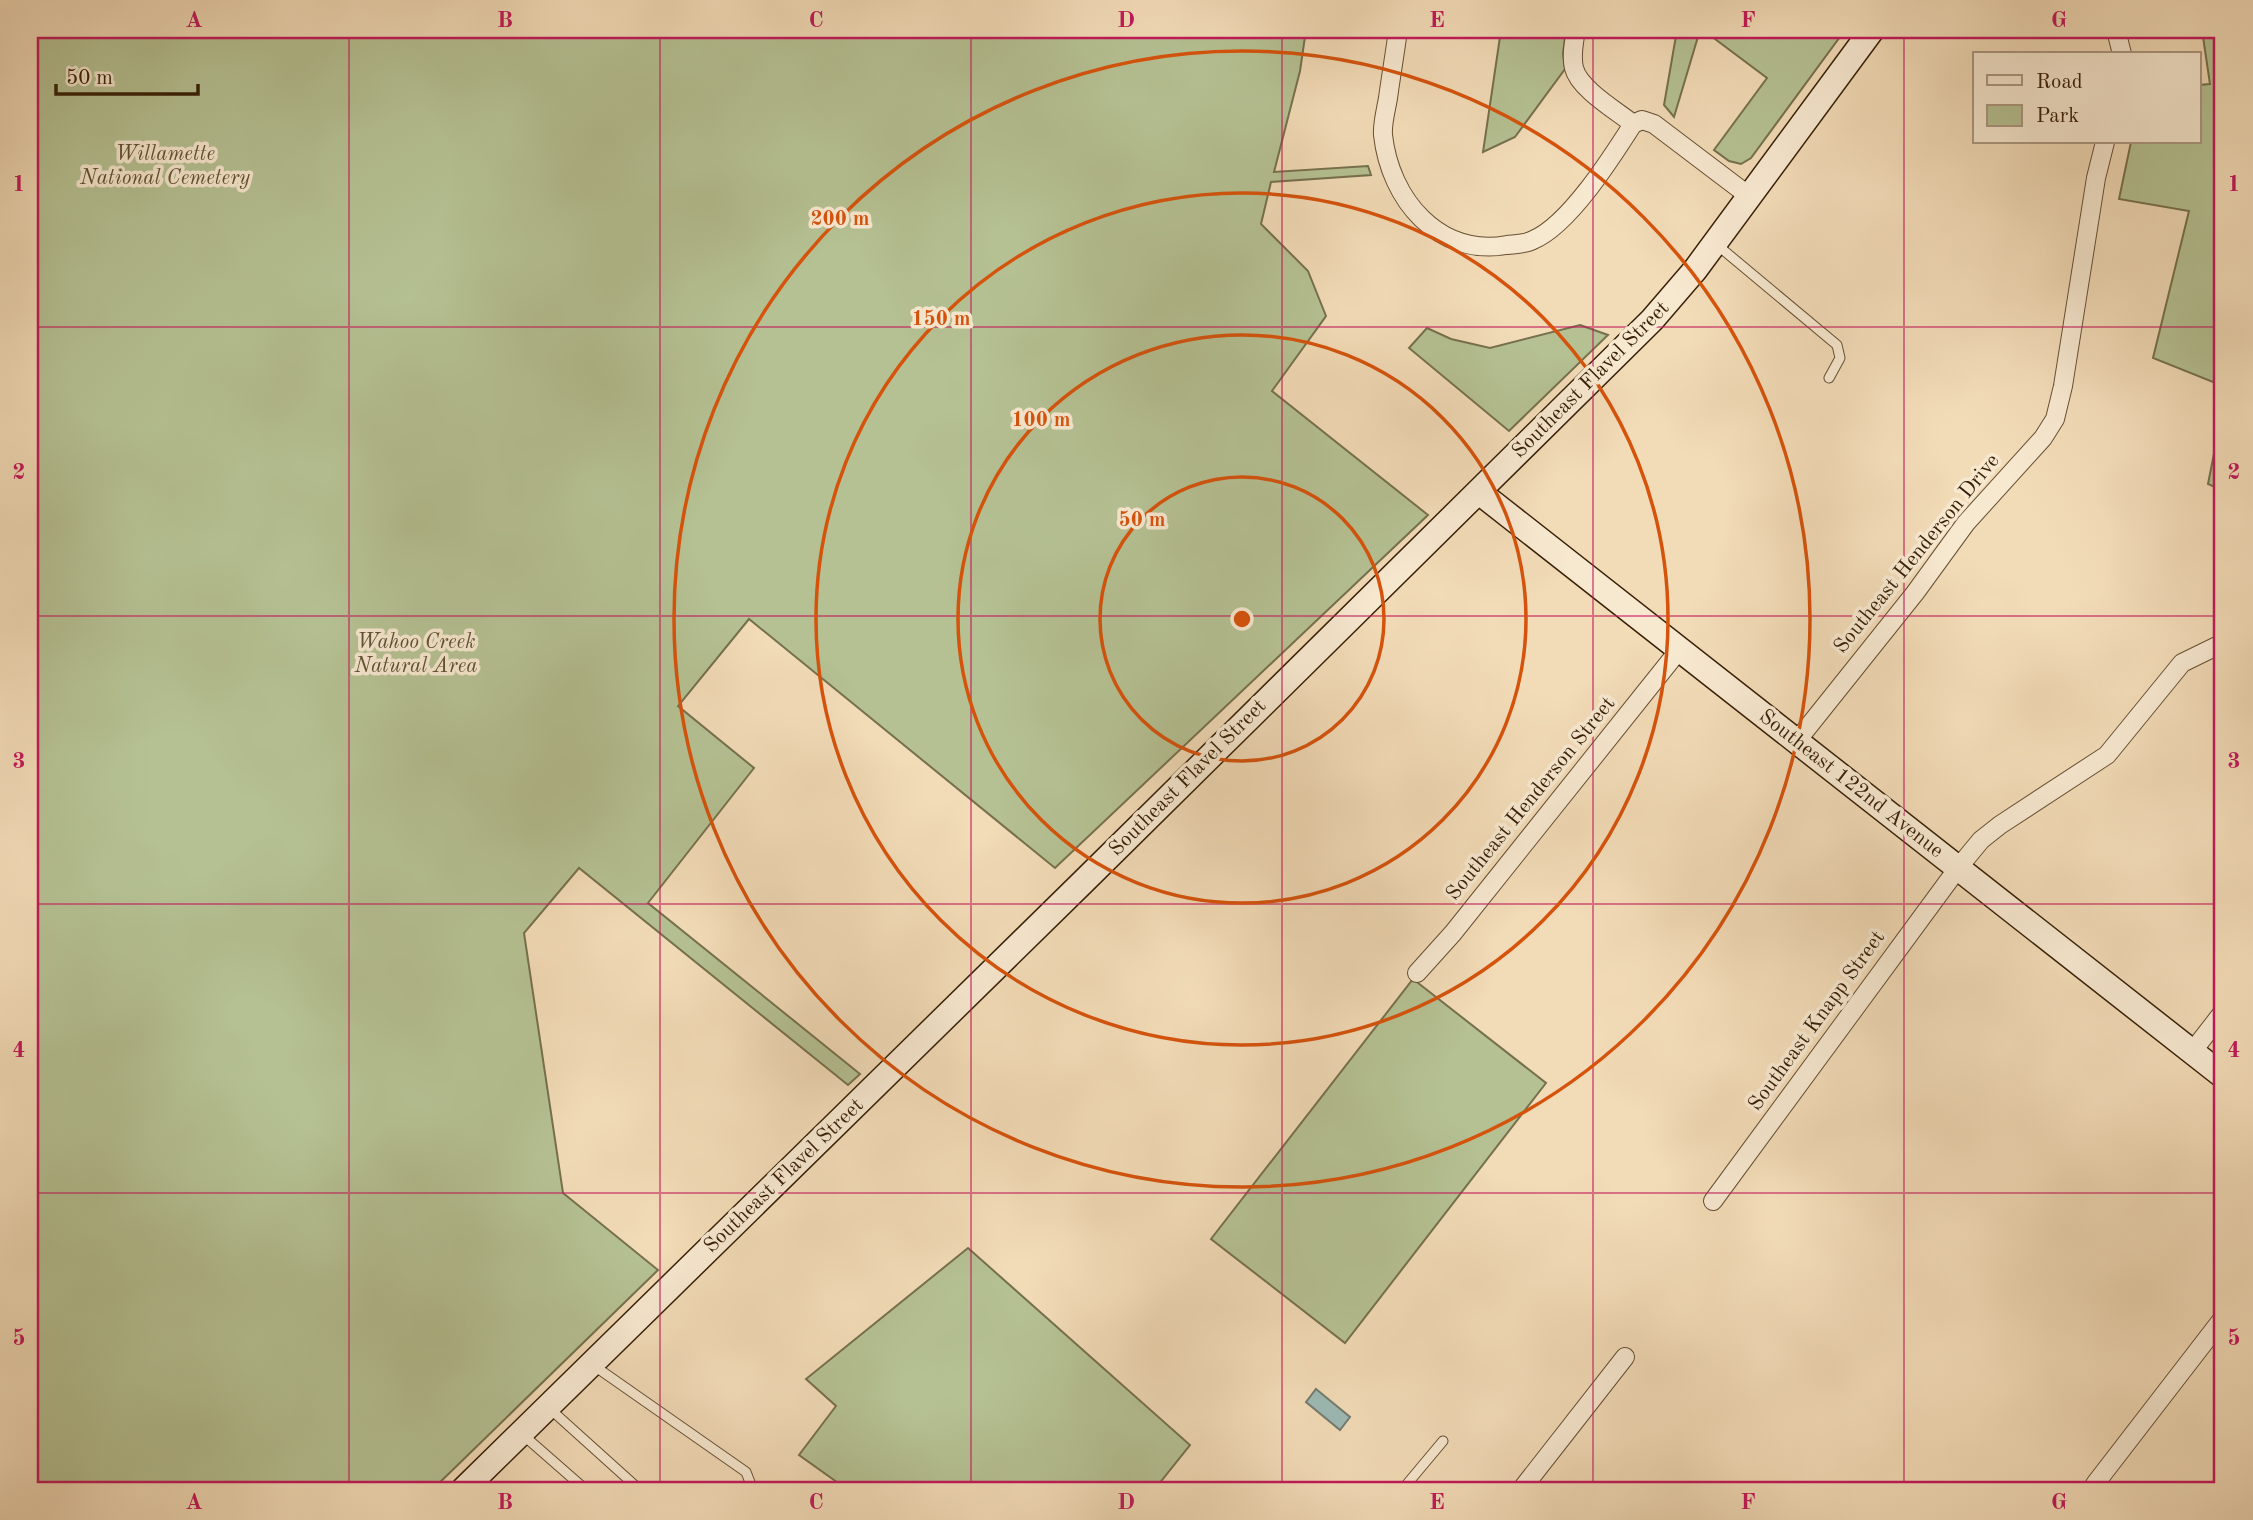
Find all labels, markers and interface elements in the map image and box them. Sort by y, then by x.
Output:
text: A [185,9,203,32]
text: B [497,9,513,32]
text: C [808,9,824,32]
text: D [1117,9,1135,32]
text: E [1429,9,1445,32]
text: F [1740,9,1756,32]
text: G [2051,9,2067,32]
scale bar [56,52,198,96]
legend [1973,52,2200,144]
text: 50 m [66,68,113,89]
text: Road [2036,72,2083,93]
text: Park [2036,106,2079,127]
park label: Willamette National Cemetery [79,144,250,189]
text: 1 [12,173,26,196]
text: 1 [2227,173,2241,196]
text: 200 m [810,209,870,230]
street label: Southeast Flavel Street [1508,297,1674,463]
text: 150 m [911,309,971,330]
text: 100 m [1011,410,1071,431]
street label: Southeast Henderson Drive [1830,450,2004,658]
text: 2 [12,461,26,484]
text: 2 [2227,461,2241,484]
text: 50 m [1118,510,1166,531]
centre of rings [1230,607,1254,631]
park label: Wahoo Creek Natural Area [353,632,478,677]
street label: Southeast Henderson Street [1443,693,1619,905]
street label: Southeast Flavel Street [1105,695,1271,861]
street label: Southeast 122nd Avenue [1755,706,1947,862]
text: 3 [12,750,26,773]
text: 3 [2227,750,2241,773]
street label: Southeast Knapp Street [1745,927,1889,1115]
text: 4 [12,1039,26,1062]
text: 4 [2227,1039,2241,1062]
street label: Southeast Flavel Street [700,1095,868,1257]
text: 5 [12,1327,26,1350]
text: 5 [2227,1327,2241,1350]
text: A [185,1491,203,1514]
text: B [497,1491,513,1514]
text: C [808,1491,824,1514]
text: D [1117,1491,1135,1514]
text: E [1429,1491,1445,1514]
text: F [1740,1491,1756,1514]
text: G [2051,1491,2067,1514]

